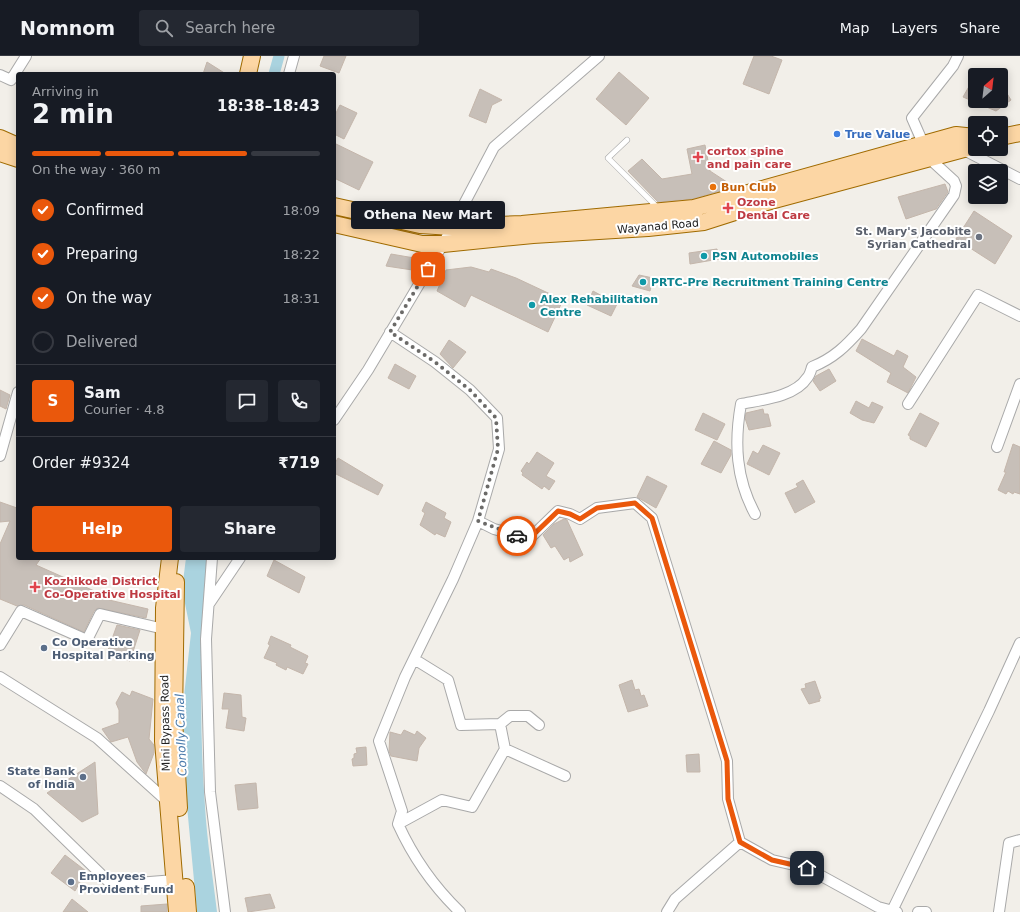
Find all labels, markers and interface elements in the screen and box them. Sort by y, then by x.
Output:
search box [139,10,419,46]
text: Nomnom [20,17,115,39]
icon: search [153,17,175,39]
text: Search here [185,19,275,37]
text: Map [840,20,869,36]
text: Layers [891,20,938,36]
text: Share [960,20,1000,36]
north arrow [968,68,1008,108]
map controls [968,68,1008,204]
text: Arriving in [32,84,99,99]
text: 18:38–18:43 [217,97,320,115]
text: 2 min [32,99,114,129]
button: locate [968,116,1008,156]
place label: True Value [845,128,910,141]
marker: True Value [832,129,842,139]
place label: cortox spine and pain care [707,145,792,171]
marker: cortox spine and pain care [692,151,704,163]
text: On the way · 360 m [32,162,160,177]
button: layers [968,164,1008,204]
place label: Bun Club [721,181,777,194]
marker: Bun Club [708,182,718,192]
place label: Ozone Dental Care [737,196,810,222]
icon: check [32,199,54,221]
text: Confirmed [66,201,144,219]
callout: Othena New Mart [351,201,505,229]
marker: Ozone Dental Care [722,202,734,214]
text: 18:09 [283,203,320,218]
text: Othena New Mart [364,207,492,222]
street label: Wayanad Road [617,216,699,237]
place label: St. Mary's Jacobite Syrian Cathedral [855,225,971,251]
marker: St. Mary's Jacobite Syrian Cathedral [974,232,984,242]
icon: check [32,243,54,265]
text: Preparing [66,245,138,263]
text: 18:22 [283,247,320,262]
place label: PSN Automobiles [712,250,819,263]
marker: PSN Automobiles [699,251,709,261]
pin [411,252,445,286]
icon: bag [417,258,439,280]
place label: PRTC-Pre Recruitment Training Centre [651,276,888,289]
marker: PRTC-Pre Recruitment Training Centre [638,277,648,287]
icon: check [32,287,54,309]
text: On the way [66,289,152,307]
text: 18:31 [283,291,320,306]
place label: Alex Rehabilitation Centre [540,293,658,319]
marker: Alex Rehabilitation Centre [527,300,537,310]
text: Delivered [66,333,138,351]
button: chat [226,380,268,422]
button: phone [278,380,320,422]
text: Sam [84,384,121,402]
text: S [48,392,58,410]
text: Courier · 4.8 [84,402,165,417]
text: Order #9324 [32,454,130,472]
text: ₹719 [278,454,320,472]
button: Help [32,506,172,552]
button: Share [180,506,320,552]
courier [497,516,537,556]
icon: car [506,525,528,547]
place label: Kozhikode District Co-Operative Hospital [44,575,181,601]
marker: Kozhikode District Co-Operative Hospital [29,581,41,593]
place label: Co Operative Hospital Parking [52,636,155,662]
marker: Co Operative Hospital Parking [39,643,49,653]
street label: Mini Bypass Road [158,675,173,771]
water label: Conolly Canal [173,693,189,776]
place label: State Bank of India [7,765,76,791]
marker: State Bank of India [78,772,88,782]
pin [790,851,824,885]
icon: home [796,857,818,879]
place label: Employees Provident Fund [79,870,174,896]
marker: Employees Provident Fund [66,877,76,887]

